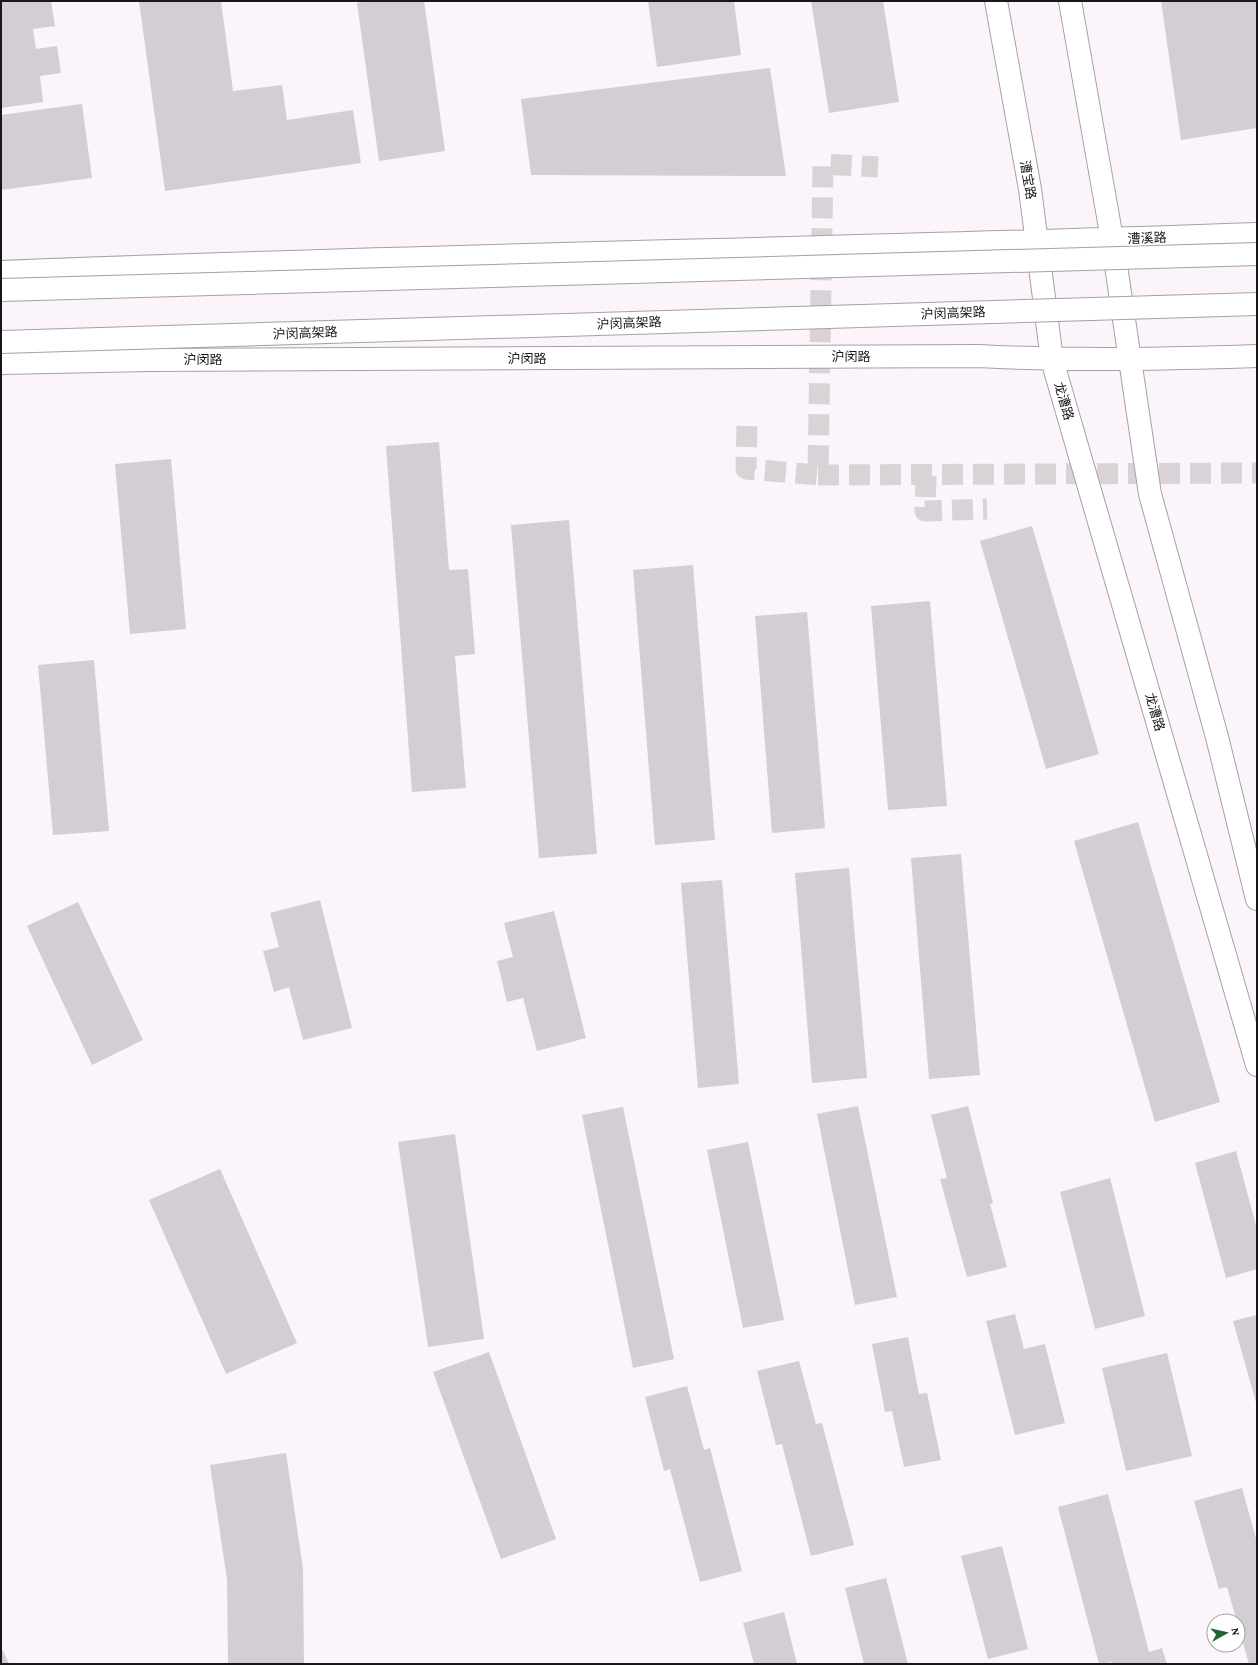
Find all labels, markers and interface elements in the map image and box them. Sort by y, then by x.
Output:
street label: 漕宝路 [1017,159,1039,201]
street label: 漕溪路 [1126,230,1167,246]
street label: 沪闵高架路 [920,304,986,322]
street label: 沪闵高架路 [596,314,662,332]
street label: 沪闵高架路 [272,324,338,342]
street label: 沪闵路 [831,349,871,364]
street label: 沪闵路 [507,351,547,366]
street label: 沪闵路 [183,352,223,367]
street label: 龙漕路 [1051,380,1077,422]
street label: 龙漕路 [1142,691,1168,733]
north arrow [1206,1613,1246,1653]
text: N [1229,1627,1242,1637]

